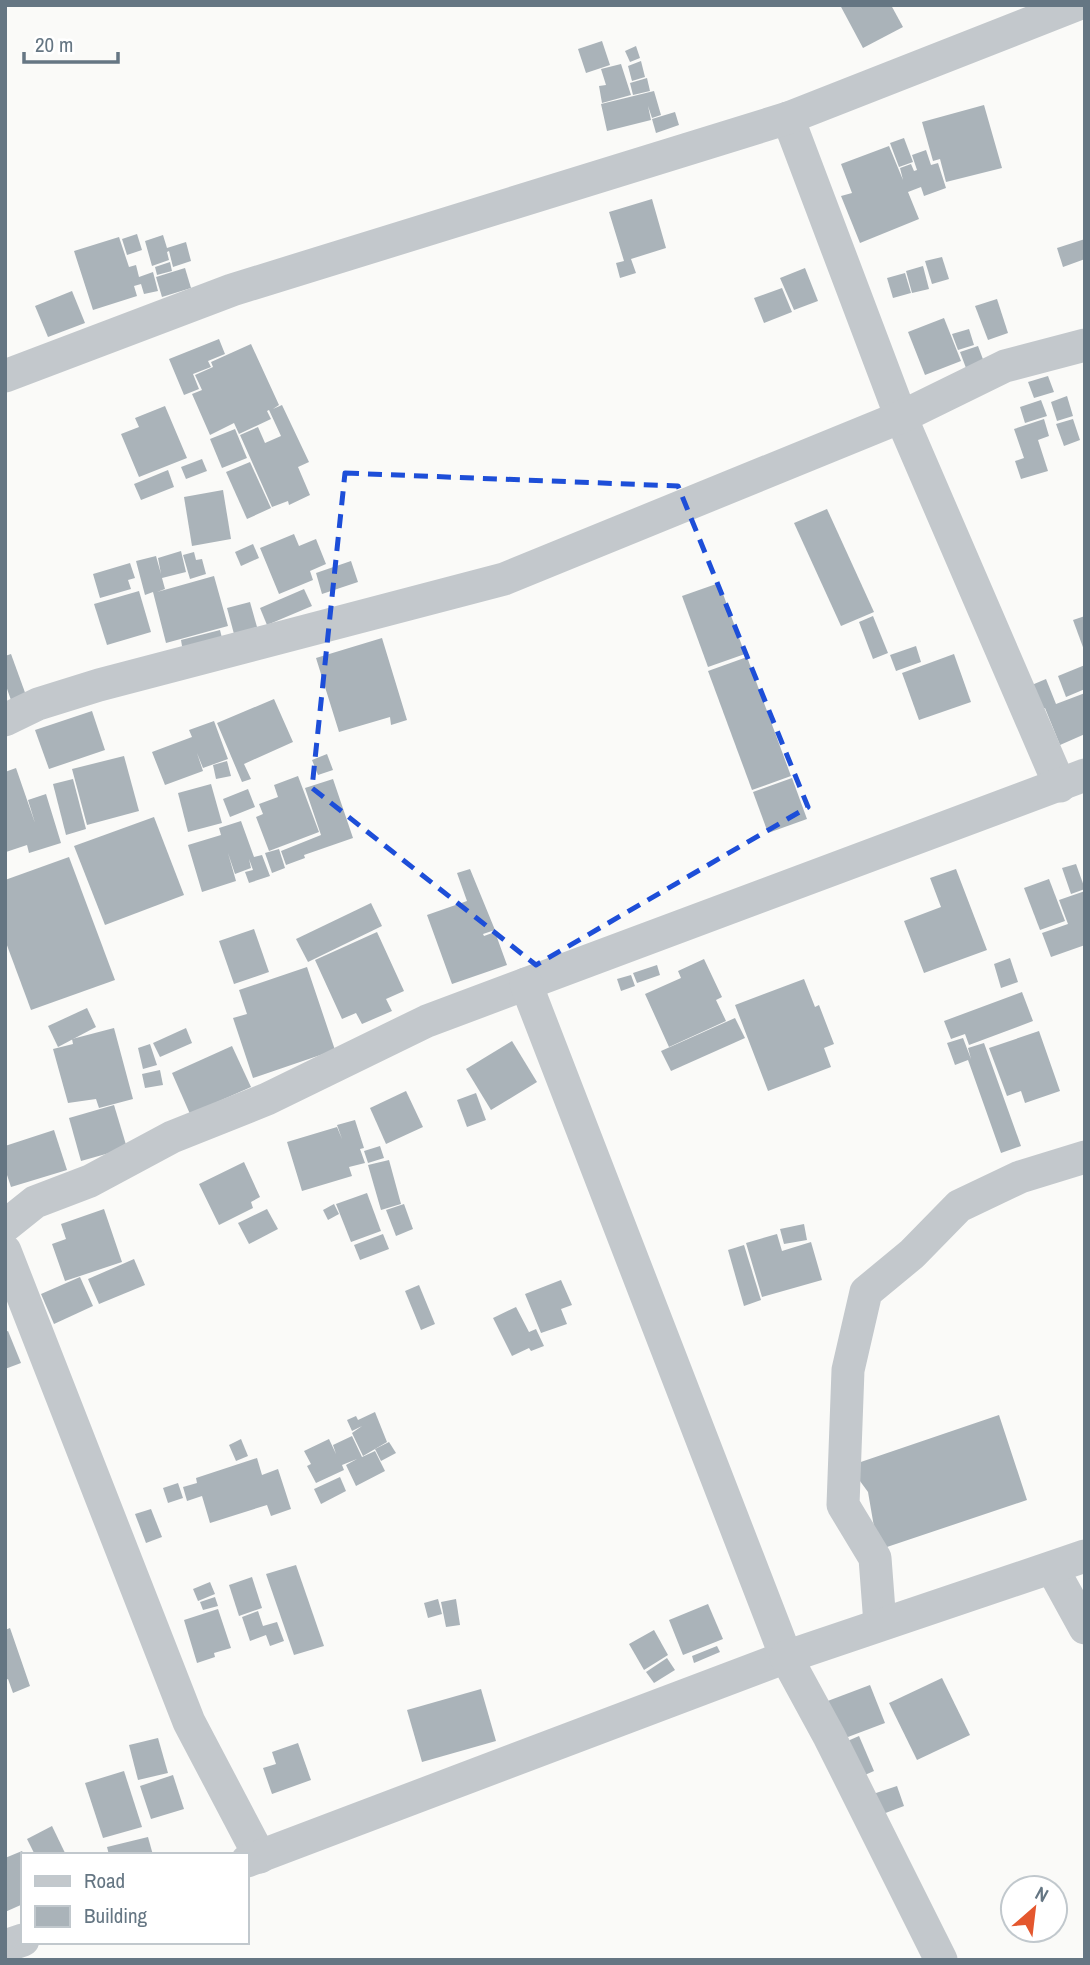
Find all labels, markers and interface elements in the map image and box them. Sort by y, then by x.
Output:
scale bar [24,21,119,65]
text: 20 m [35,30,73,59]
legend [21,1853,248,1944]
text: Road [84,1866,125,1895]
north arrow [999,1874,1069,1944]
text: N [1031,1880,1053,1908]
text: Building [84,1901,148,1930]

